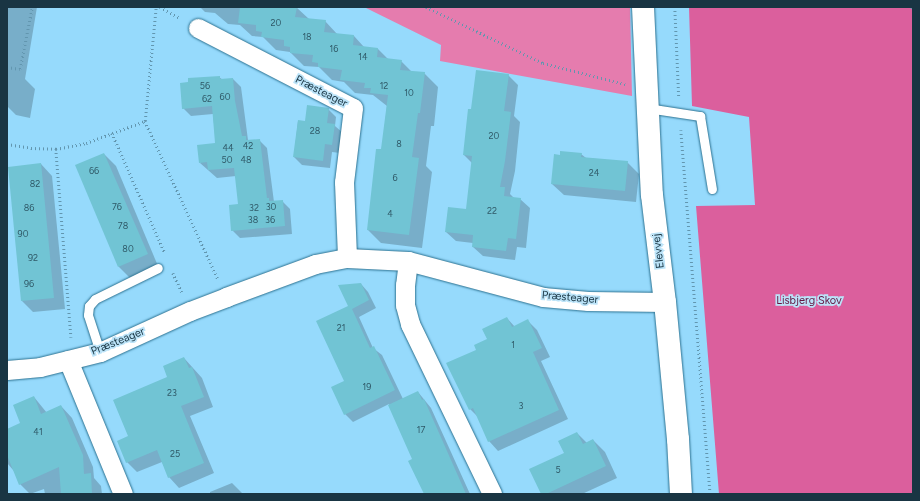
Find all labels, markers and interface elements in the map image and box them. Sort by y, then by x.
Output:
house number: 20 [271,18,281,28]
house number: 18 [302,32,312,42]
house number: 16 [330,44,338,54]
house number: 14 [358,52,368,62]
street label: Præsteager [293,73,349,111]
house number: 56 [200,81,210,91]
house number: 12 [380,81,388,91]
house number: 10 [404,88,414,98]
house number: 60 [220,92,230,102]
house number: 62 [202,94,212,104]
house number: 28 [310,126,320,136]
house number: 20 [489,131,499,141]
house number: 8 [396,139,402,149]
house number: 42 [243,141,253,151]
house number: 44 [222,143,234,153]
house number: 50 [222,155,232,165]
house number: 48 [240,155,252,165]
house number: 66 [89,166,99,176]
house number: 24 [589,168,599,178]
house number: 6 [392,173,398,183]
house number: 82 [30,179,40,189]
house number: 76 [112,202,122,212]
house number: 30 [266,202,276,212]
house number: 86 [24,203,34,213]
house number: 32 [249,203,259,213]
house number: 22 [487,206,497,216]
house number: 4 [387,209,393,219]
house number: 38 [248,215,258,225]
house number: 36 [265,215,275,225]
house number: 78 [118,221,128,231]
house number: 90 [18,229,28,239]
street label: Elevvej [650,233,668,269]
house number: 80 [122,244,134,254]
house number: 92 [28,253,38,263]
house number: 96 [24,279,34,289]
street label: Præsteager [541,289,599,307]
park label: Lisbjerg Skov [776,294,842,308]
house number: 21 [337,323,345,333]
street label: Præsteager [89,325,147,359]
house number: 1 [511,340,515,350]
house number: 19 [363,382,371,392]
house number: 23 [167,388,177,398]
house number: 3 [519,401,523,411]
house number: 17 [417,425,425,435]
house number: 41 [33,427,43,437]
house number: 25 [170,449,180,459]
house number: 5 [555,465,561,475]

